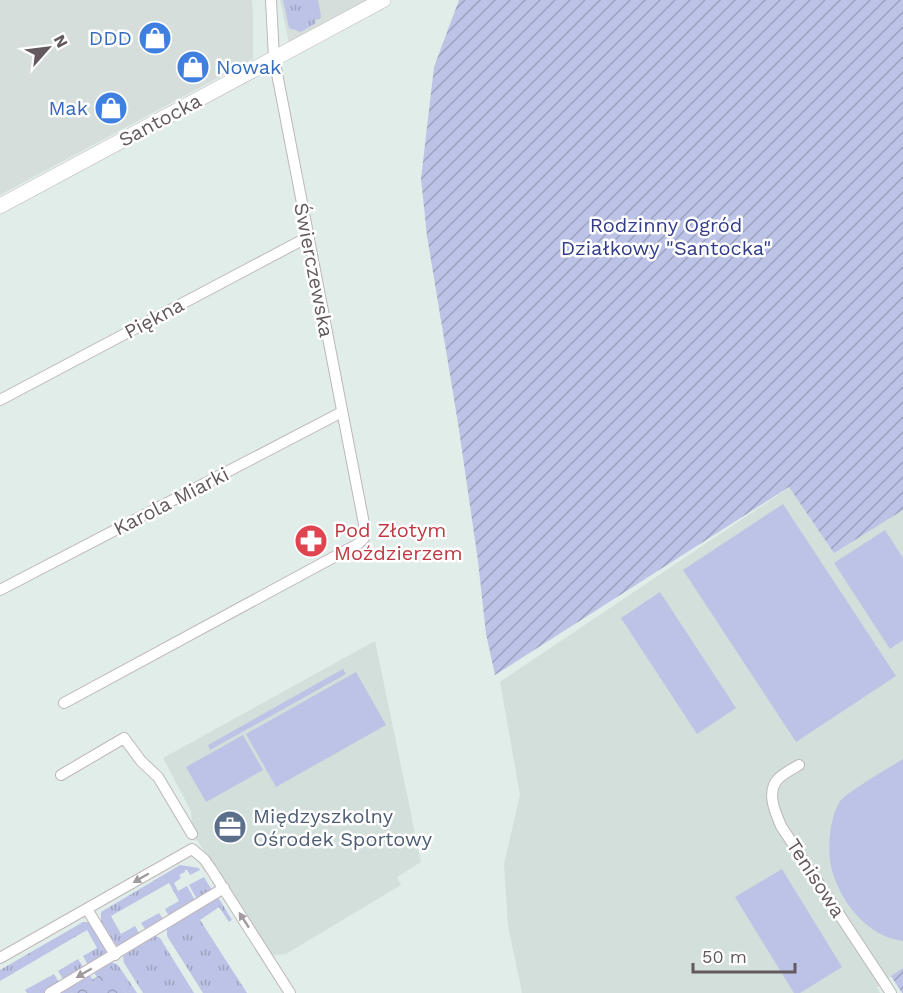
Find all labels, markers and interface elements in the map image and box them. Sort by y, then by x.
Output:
north arrow [18,18,78,78]
shop icon: DDD [137,20,173,56]
place label: DDD [89,26,132,50]
text: N [50,31,72,51]
shop icon: Nowak [175,49,211,85]
place label: Nowak [216,55,281,79]
street label: Santocka [115,88,205,152]
shop icon: Mak [93,90,129,126]
place label: Mak [48,96,88,120]
street label: Świerczewska [289,201,339,339]
park label: Rodzinny Ogród Działkowy "Santocka" [561,213,771,260]
street label: Piękna [120,292,188,344]
street label: Karola Miarki [109,462,233,540]
place label: Pod Złotym Moździerzem [334,518,463,565]
pharmacy icon: Pod Złotym Moździerzem [293,523,329,559]
place label: Międzyszkolny Ośrodek Sportowy [253,804,433,851]
office icon: Międzyszkolny Ośrodek Sportowy [212,809,248,845]
street label: Tenisowa [782,834,850,922]
one-way arrow [132,873,149,883]
one-way arrow [238,911,249,928]
scale bar [693,936,795,974]
text: 50 m [702,946,747,967]
one-way arrow [76,968,92,979]

